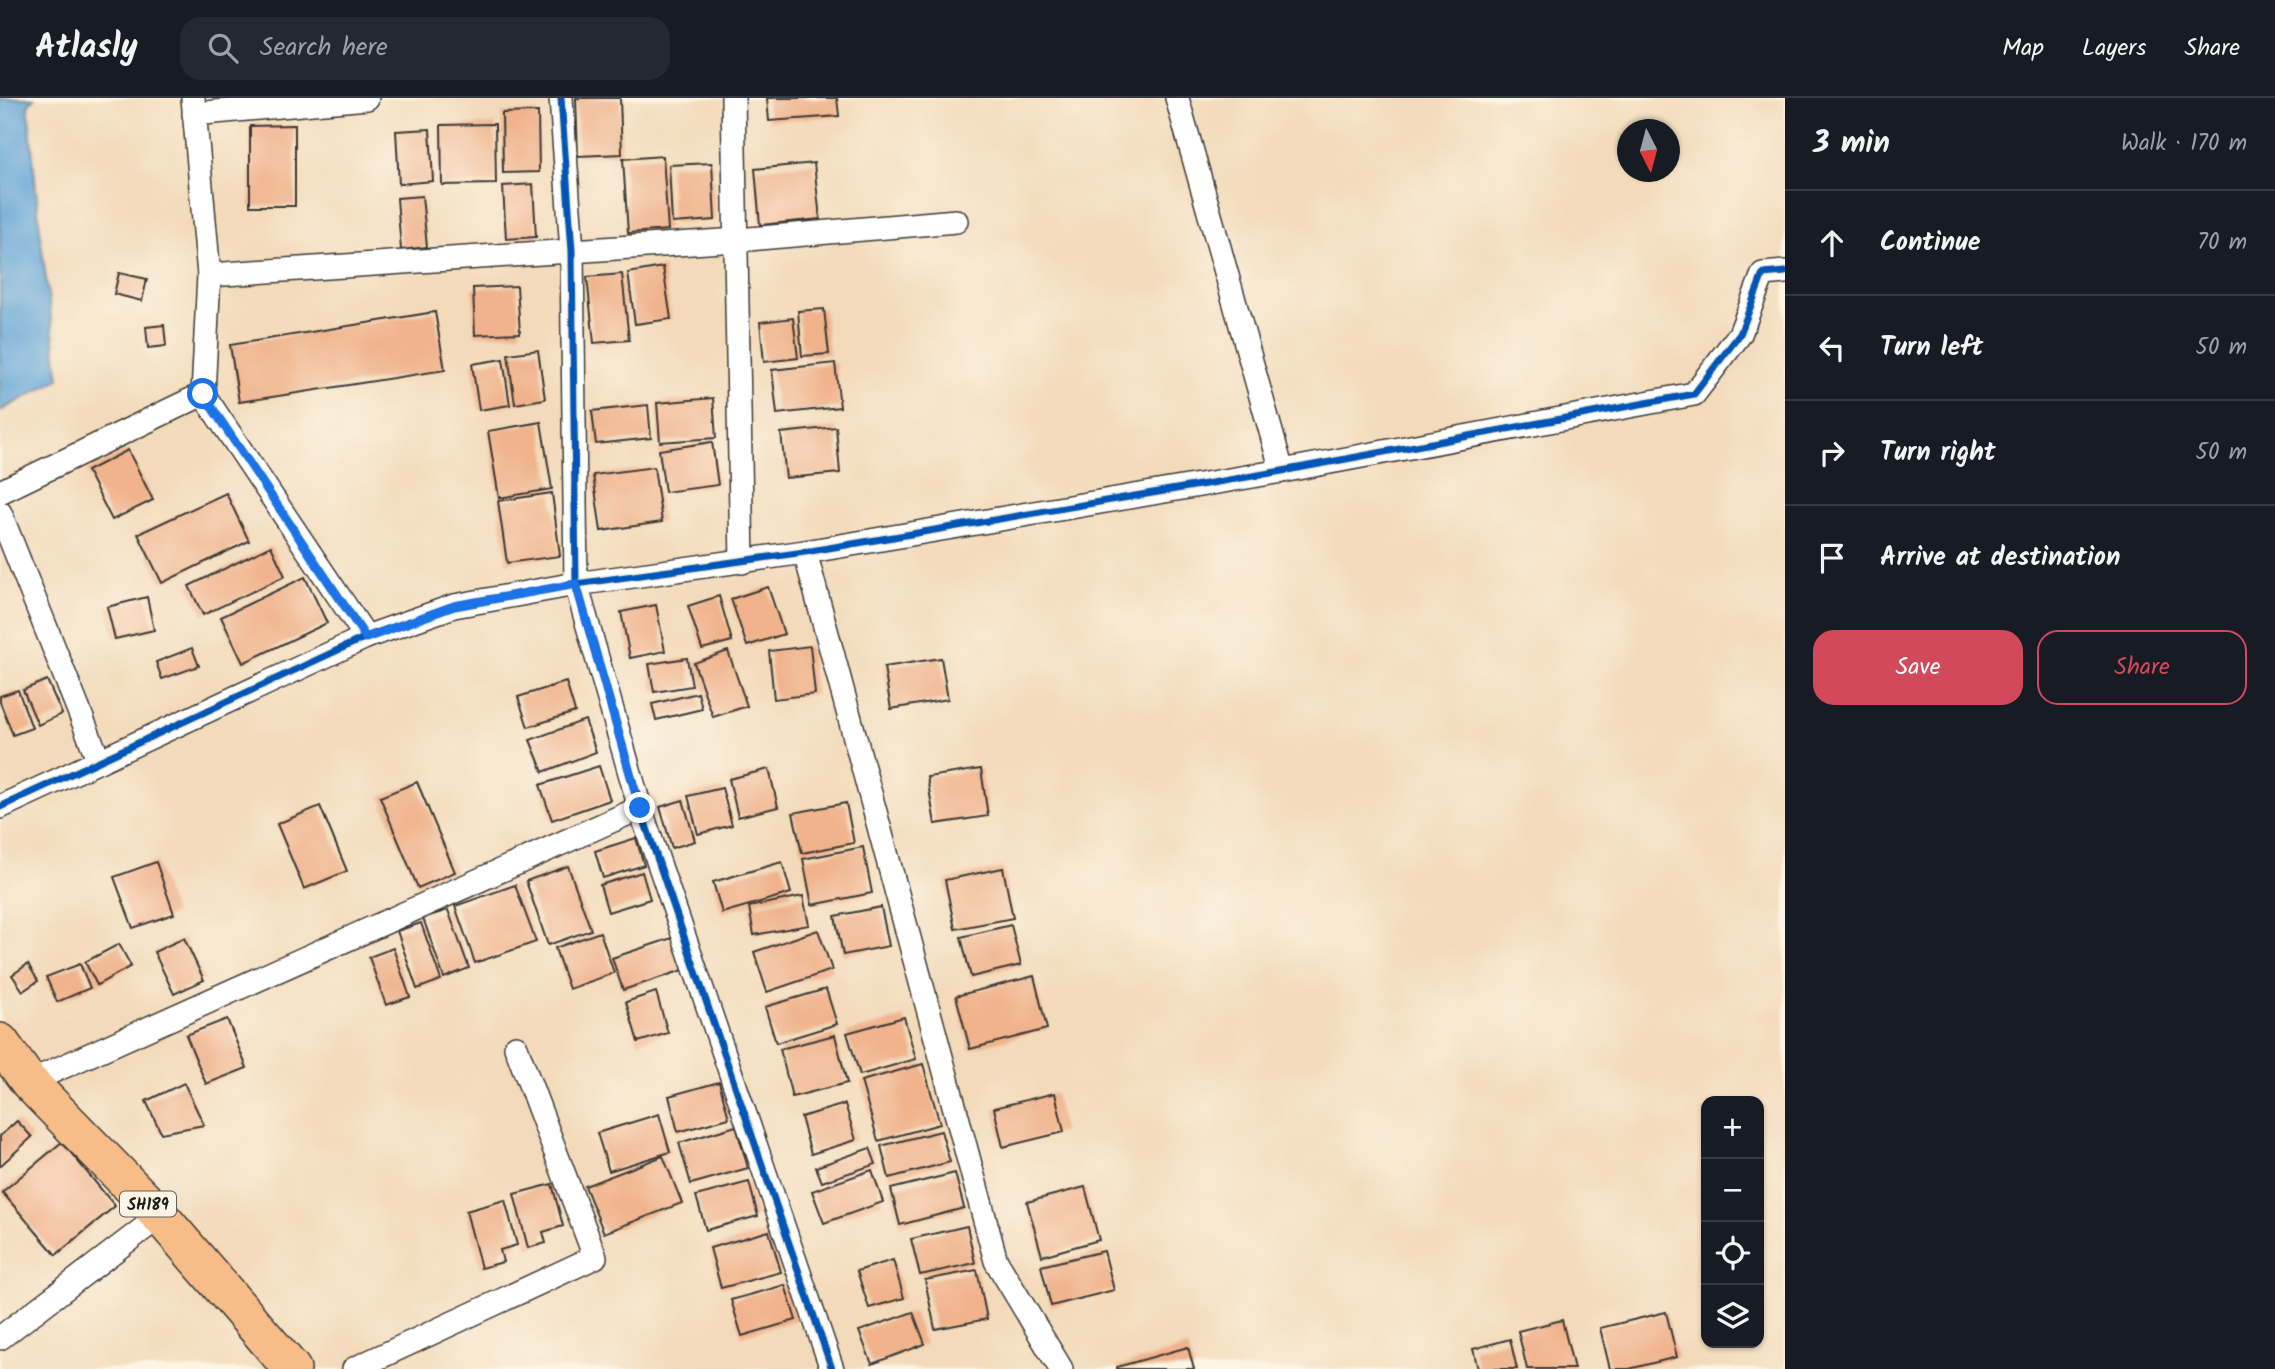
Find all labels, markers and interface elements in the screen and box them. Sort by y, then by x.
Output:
search box [180,17,670,80]
text: Atlasly [35,22,138,75]
text: Search here [260,27,388,69]
icon: search [204,29,242,67]
text: Map [2002,29,2044,68]
text: Layers [2082,29,2146,68]
text: Share [2184,29,2240,68]
north arrow [1617,119,1680,182]
text: 3 min [1813,120,1890,168]
text: Walk · 170 m [2121,126,2247,162]
text: Continue [1880,222,1981,264]
icon: ahead [1813,224,1851,262]
text: 70 m [2197,225,2247,261]
text: Turn left [1880,327,1983,369]
icon: left [1813,329,1851,367]
text: 50 m [2196,330,2247,366]
route start [187,378,218,409]
text: Turn right [1880,432,1996,474]
icon: right [1813,434,1851,472]
text: 50 m [2196,435,2247,471]
text: Arrive at destination [1880,537,2120,579]
icon: arrive [1813,539,1851,577]
button: Save [1813,630,2023,705]
button: Share [2037,630,2247,705]
route end [624,792,655,823]
map controls [1701,1096,1764,1348]
button: + [1701,1096,1764,1159]
button: − [1701,1159,1764,1222]
road number: SH189 [120,1192,176,1216]
button: locate [1701,1222,1764,1285]
button: layers [1701,1285,1764,1348]

